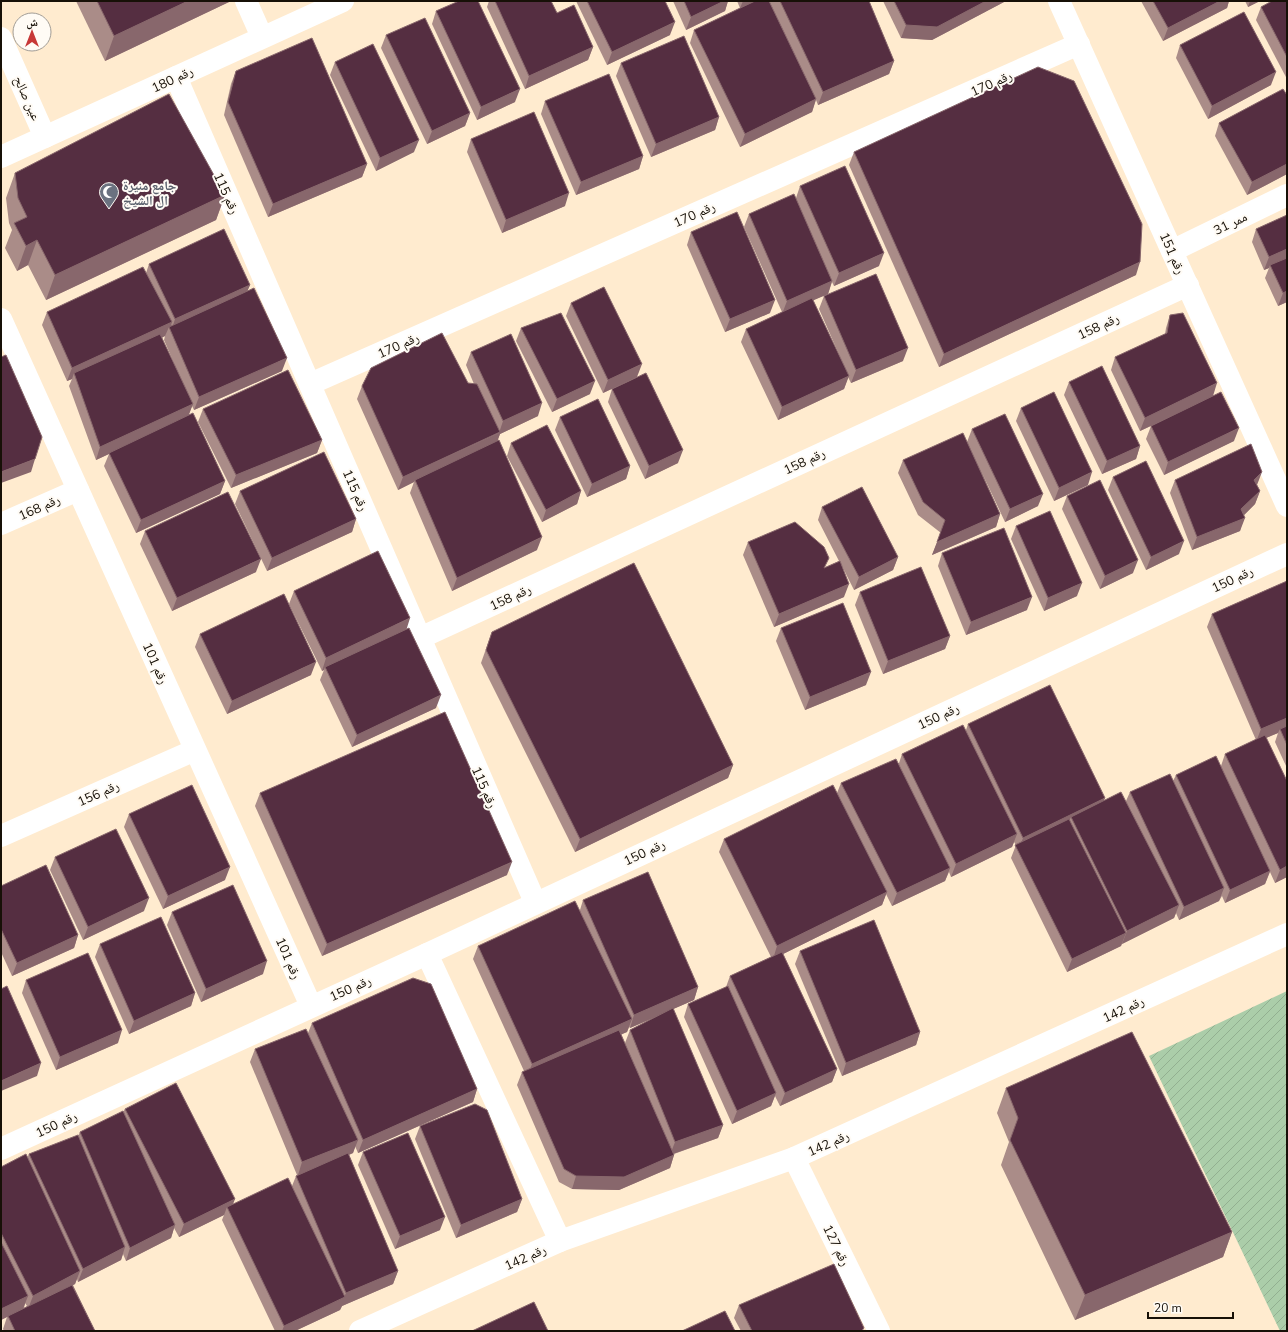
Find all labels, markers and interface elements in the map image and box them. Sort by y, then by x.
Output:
north arrow [12,12,52,52]
text: ش [26,15,38,30]
street label: رقم 180 [149,62,196,97]
street label: رقم 170 [968,67,1015,101]
street label: عين صالح [9,73,45,124]
street label: رقم 115 [209,170,243,217]
place label: جامع منيرة ال الشيخ [123,177,176,210]
mosque icon: جامع منيرة ال الشيخ [98,181,120,209]
street label: رقم 170 [671,198,718,232]
street label: ممر 31 [1211,208,1250,240]
street label: رقم 151 [1155,230,1189,277]
street label: رقم 158 [1075,309,1122,344]
street label: رقم 170 [375,329,422,363]
street label: رقم 158 [781,444,828,479]
street label: رقم 115 [338,467,372,514]
street label: رقم 168 [16,491,63,525]
street label: رقم 150 [1209,562,1256,597]
street label: رقم 158 [487,580,534,615]
street label: رقم 101 [138,640,172,687]
street label: رقم 150 [915,699,962,734]
street label: رقم 115 [467,764,501,811]
street label: رقم 156 [75,777,122,811]
street label: رقم 150 [621,835,668,870]
street label: رقم 101 [271,935,305,982]
street label: رقم 150 [327,972,374,1006]
street label: رقم 142 [1100,992,1147,1027]
street label: رقم 150 [33,1107,80,1142]
street label: رقم 142 [805,1127,852,1161]
street label: رقم 127 [818,1222,854,1269]
street label: رقم 142 [502,1241,549,1275]
scale bar [1148,1294,1233,1320]
text: 20 m [1154,1300,1182,1316]

